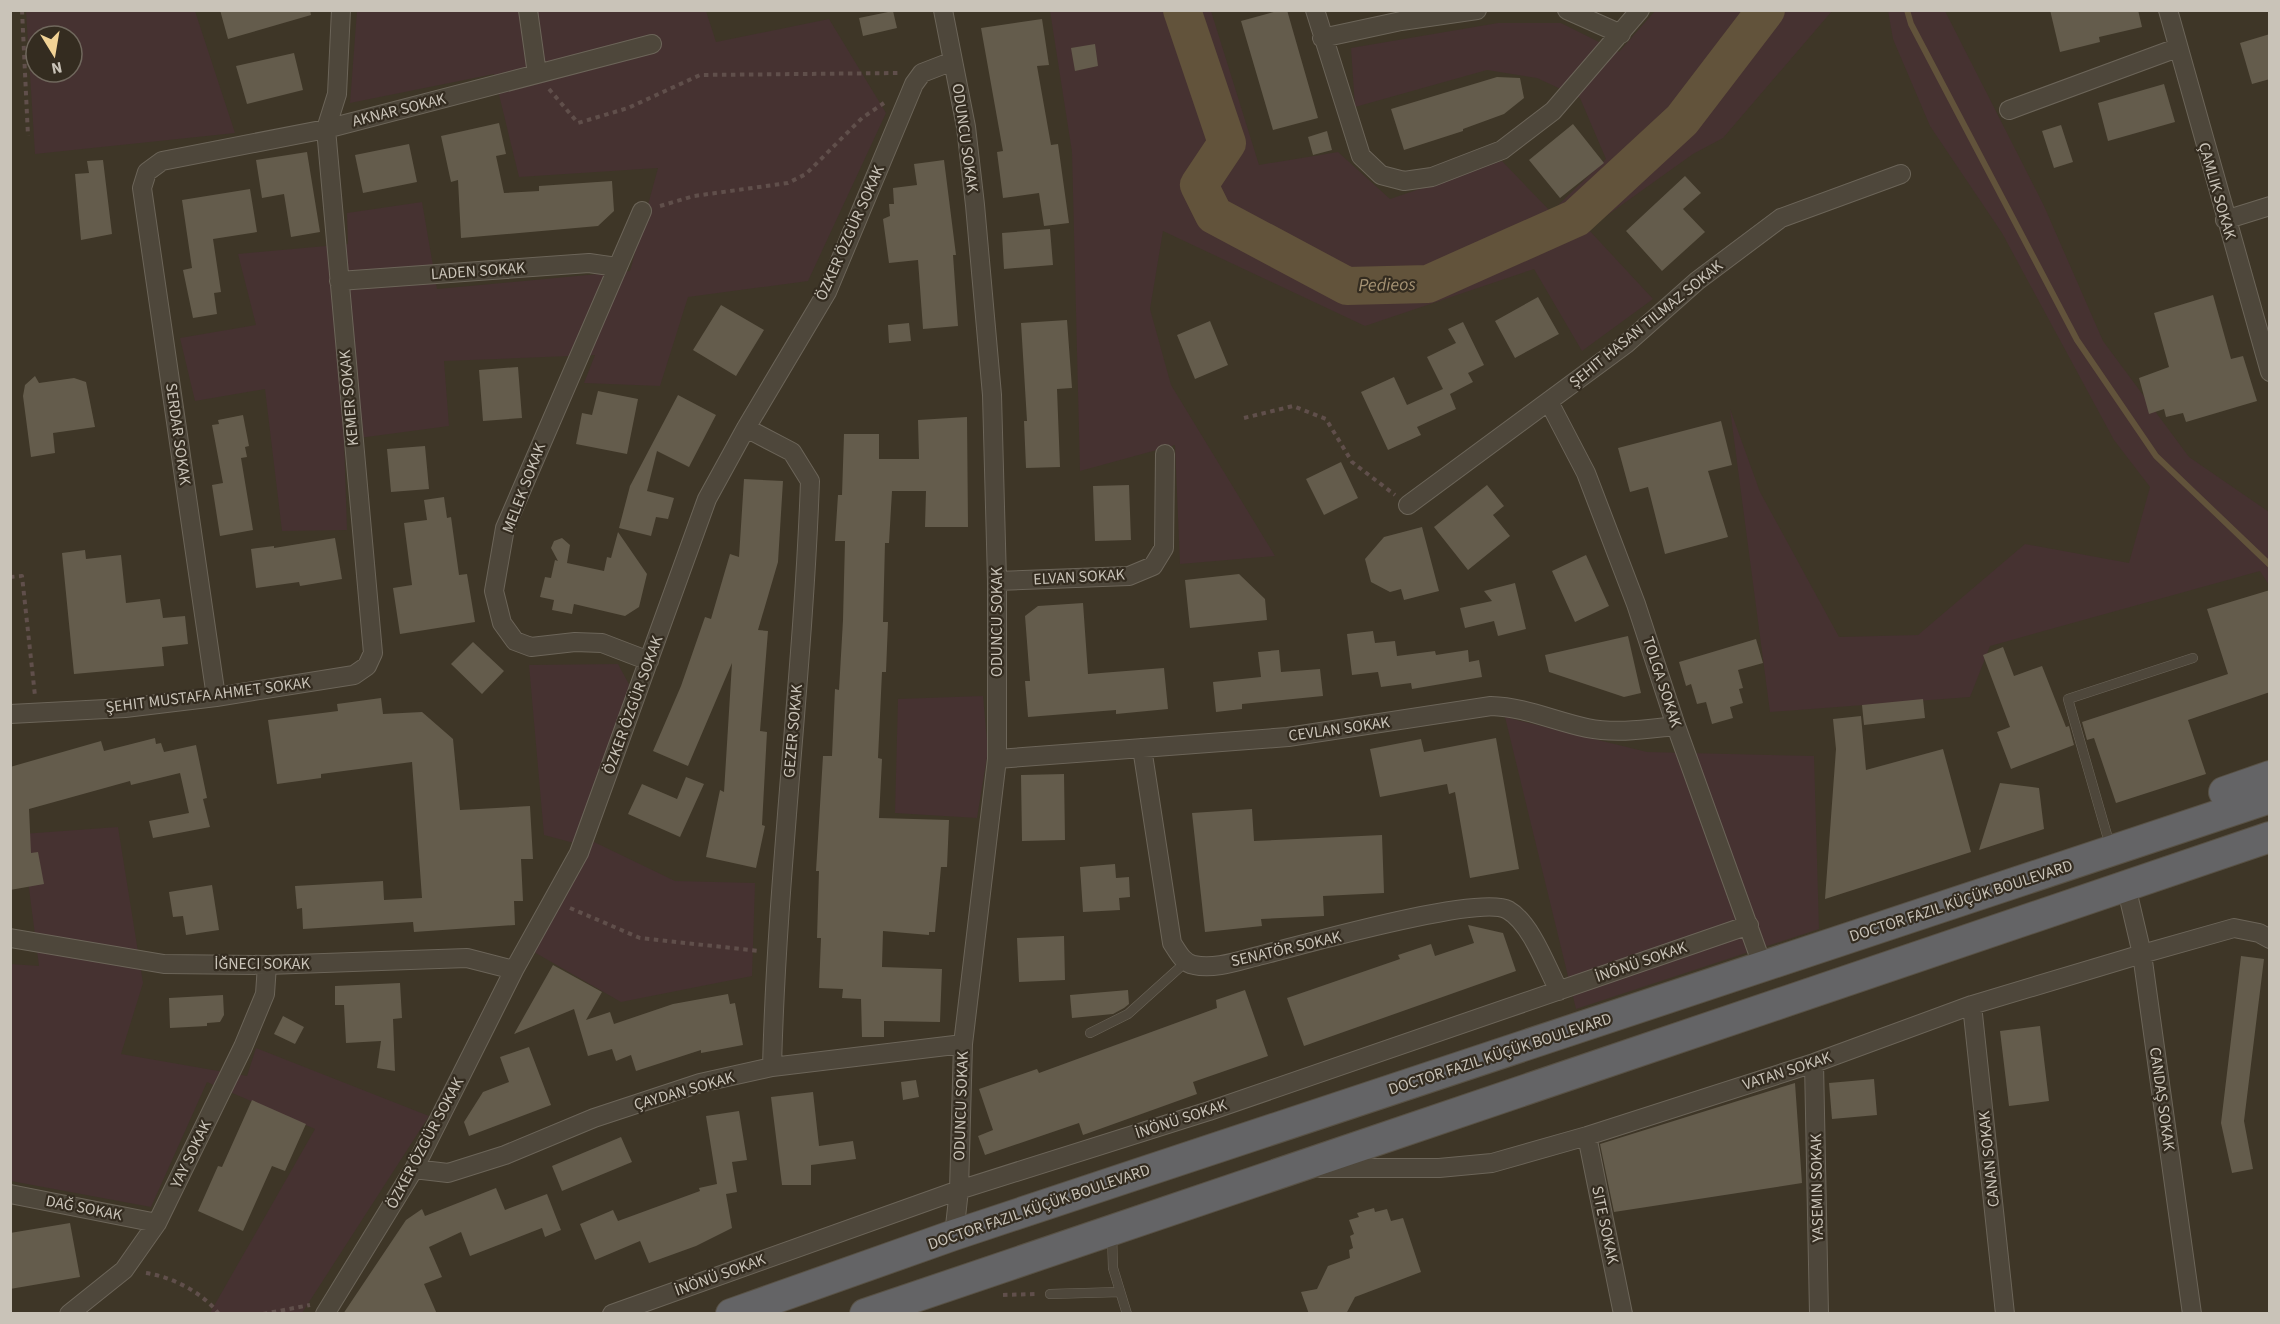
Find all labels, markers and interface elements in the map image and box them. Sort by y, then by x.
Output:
north arrow [24,24,84,84]
text: N [49,56,64,80]
street label: ODUNCU SOKAK [946,82,984,195]
street label: AKNAR SOKAK [350,88,449,132]
street label: ÇAMLIK SOKAK [2193,140,2242,243]
street label: ÖZKER ÖZGÜR SOKAK [810,161,890,304]
street label: ŞEHIT HASAN TILMAZ SOKAK [1564,255,1728,393]
street label: LADEN SOKAK [430,257,527,285]
water label: Pedieos [1358,272,1416,298]
street label: KEMER SOKAK [334,348,364,447]
street label: SERDAR SOKAK [160,381,196,487]
street label: MELEK SOKAK [497,439,552,536]
street label: ELVAN SOKAK [1033,564,1126,590]
street label: ODUNCU SOKAK [986,566,1008,677]
street label: ÖZKER ÖZGÜR SOKAK [598,632,669,777]
street label: TOLGA SOKAK [1637,634,1687,731]
street label: ŞEHIT MUSTAFA AHMET SOKAK [104,671,312,718]
street label: GEZER SOKAK [778,683,808,779]
street label: CEVLAN SOKAK [1287,711,1392,747]
street label: DOCTOR FAZIL KÜÇÜK BOULEVARD [1847,854,2076,948]
street label: SENATÖR SOKAK [1229,925,1344,972]
street label: İNÖNÜ SOKAK [1592,936,1690,988]
street label: İĞNECI SOKAK [214,953,311,975]
street label: DOCTOR FAZIL KÜÇÜK BOULEVARD [1386,1007,1615,1101]
street label: VATAN SOKAK [1740,1046,1835,1096]
street label: CANDAŞ SOKAK [2144,1046,2180,1153]
street label: ODUNCU SOKAK [948,1050,974,1161]
street label: ÇAYDAN SOKAK [631,1066,737,1116]
street label: ÖZKER ÖZGÜR SOKAK [381,1073,469,1213]
street label: İNÖNÜ SOKAK [1132,1094,1230,1144]
street label: CANAN SOKAK [1973,1109,2005,1208]
street label: YAY SOKAK [165,1116,217,1192]
street label: YASEMIN SOKAK [1805,1133,1829,1244]
street label: DOCTOR FAZIL KÜÇÜK BOULEVARD [925,1159,1153,1255]
street label: SITE SOKAK [1586,1184,1624,1267]
street label: DAĞ SOKAK [44,1190,125,1226]
street label: İNÖNÜ SOKAK [671,1248,769,1302]

